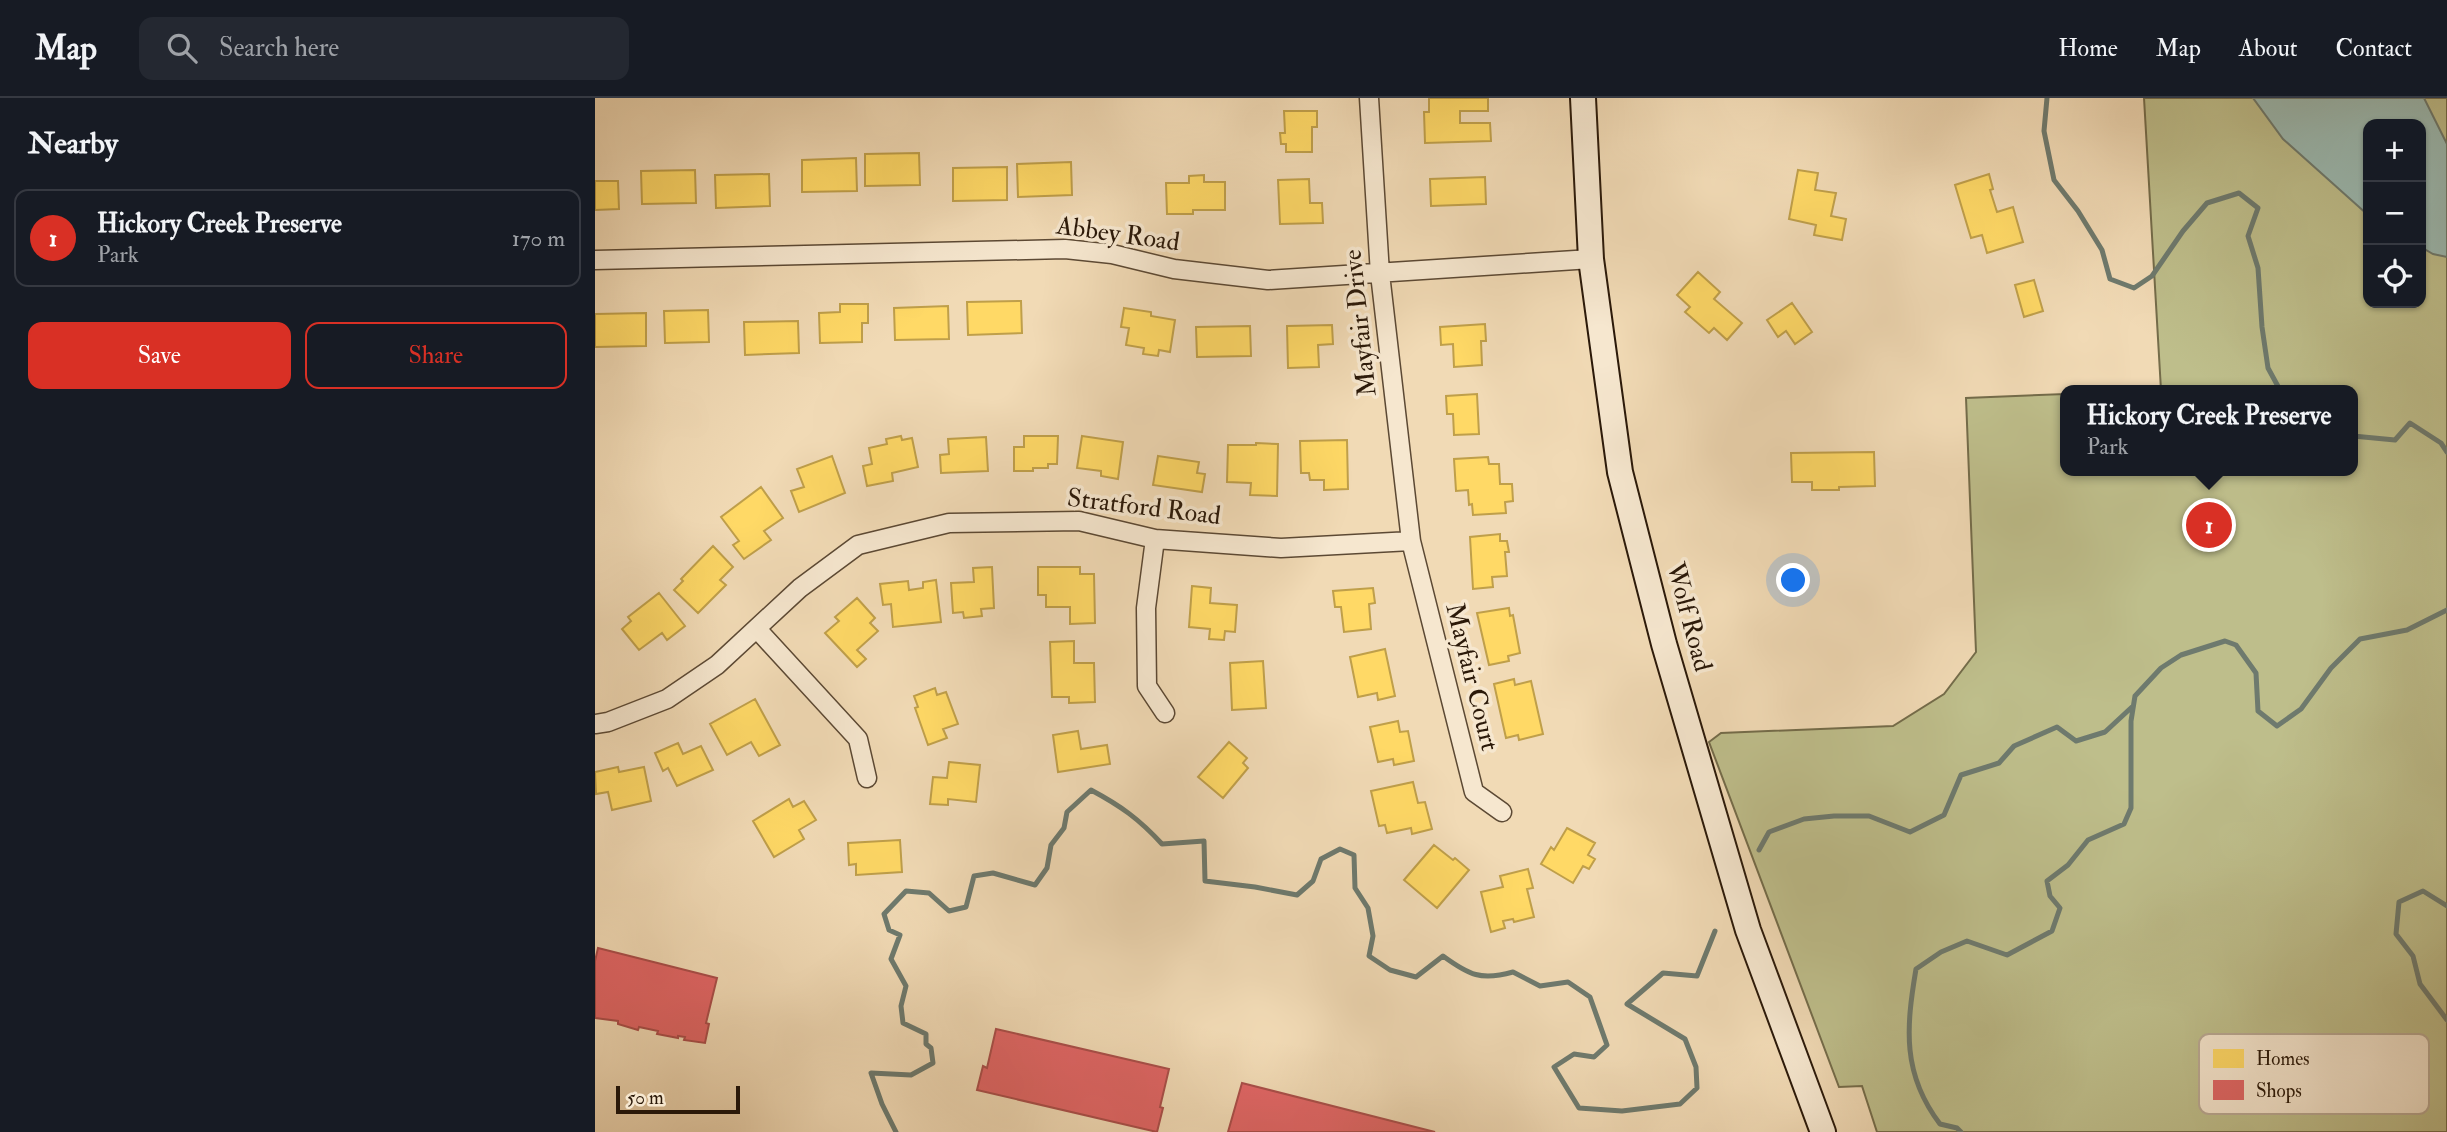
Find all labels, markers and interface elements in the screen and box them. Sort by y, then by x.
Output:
search box [139,17,629,80]
text: Map [35,28,97,69]
icon: search [163,29,201,67]
text: Search here [219,32,339,64]
text: Home [2058,33,2118,64]
text: Map [2156,33,2201,64]
text: About [2239,33,2298,64]
text: Contact [2336,33,2412,64]
map controls [2363,119,2426,308]
button: + [2363,119,2426,182]
text: Nearby [28,125,118,162]
button: − [2363,182,2426,245]
text: Hickory Creek Preserve [97,208,342,240]
street label: Abbey Road [1053,209,1182,259]
text: 1 [49,224,57,253]
text: 170 m [512,224,565,253]
text: Park [97,240,139,269]
button: locate [2363,245,2426,308]
street label: Mayfair Drive [1336,248,1384,398]
button: Save [28,322,291,389]
button: Share [305,322,567,389]
popup [2060,385,2358,476]
text: Hickory Creek Preserve [2087,400,2331,432]
text: Park [2087,432,2128,461]
street label: Stratford Road [1065,482,1223,532]
pin: 1 [2186,499,2232,551]
street label: Wolf Road [1659,558,1719,675]
your location [1776,563,1810,597]
street label: Mayfair Court [1438,600,1506,754]
legend [2199,1034,2429,1114]
text: Homes [2256,1047,2310,1071]
text: Shops [2256,1079,2302,1104]
scale bar [616,1083,740,1115]
text: 50 m [627,1086,664,1110]

